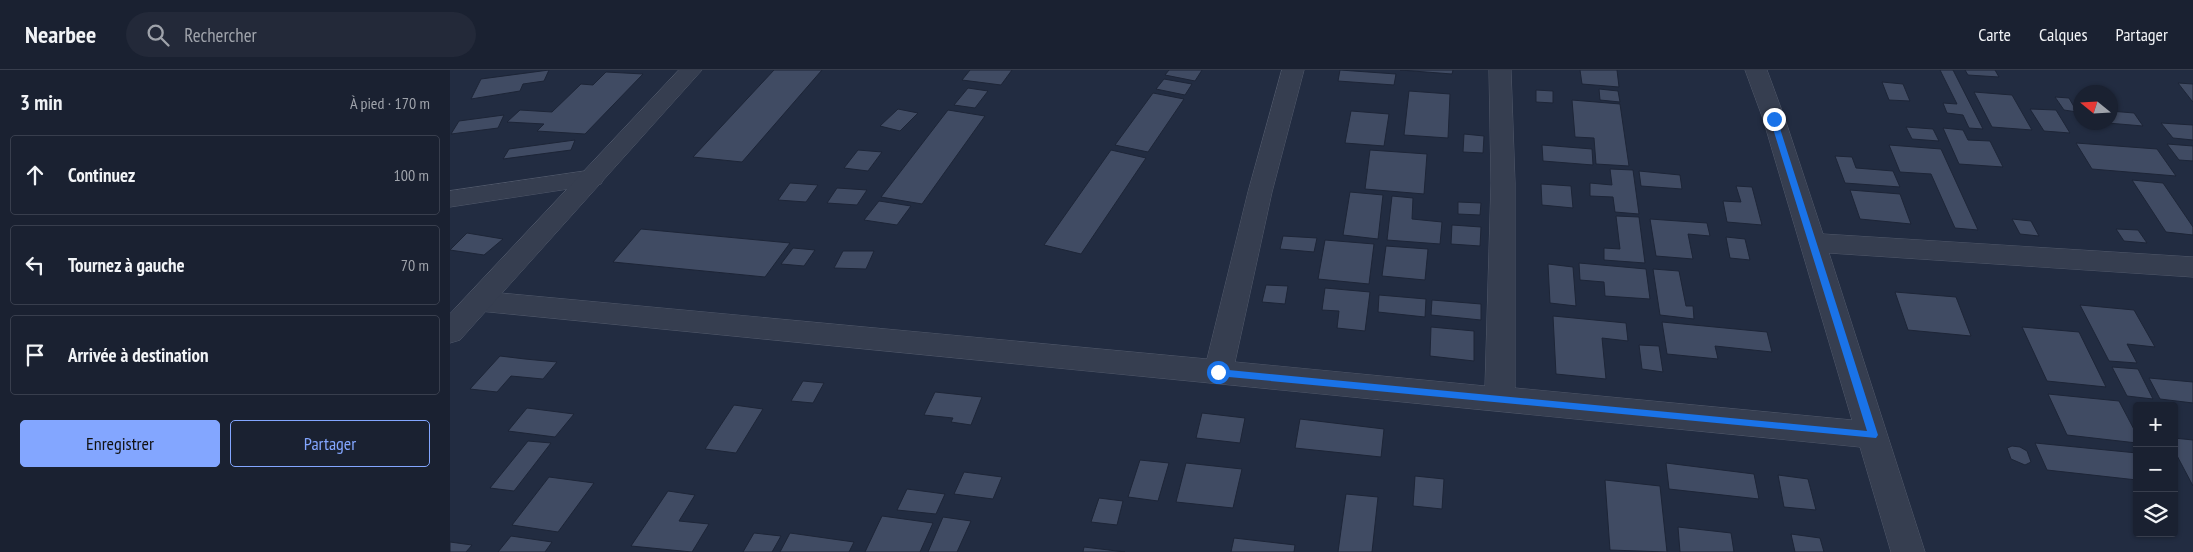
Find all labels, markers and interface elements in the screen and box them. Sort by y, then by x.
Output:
search box [126,12,476,57]
text: Nearbee [25,19,96,50]
icon: search [144,21,172,49]
text: Rechercher [184,23,257,47]
text: Carte [1978,23,2011,46]
text: Calques [2039,23,2088,46]
text: Partager [2116,23,2168,46]
north arrow [2073,85,2118,130]
text: 3 min [20,89,62,116]
text: À pied · 170 m [350,93,430,113]
route end [1763,108,1786,131]
icon: ahead [21,161,49,189]
text: Continuez [68,163,135,187]
text: 100 m [394,165,429,185]
icon: left [21,251,49,279]
text: Tournez à gauche [68,253,185,277]
text: 70 m [401,255,429,275]
icon: arrive [21,341,49,369]
text: Arrivée à destination [68,343,209,367]
route start [1207,361,1230,384]
map controls [2133,402,2178,537]
button: + [2133,402,2178,447]
button: Enregistrer [20,420,220,467]
button: Partager [230,420,430,467]
button: − [2133,447,2178,492]
button: layers [2133,492,2178,537]

